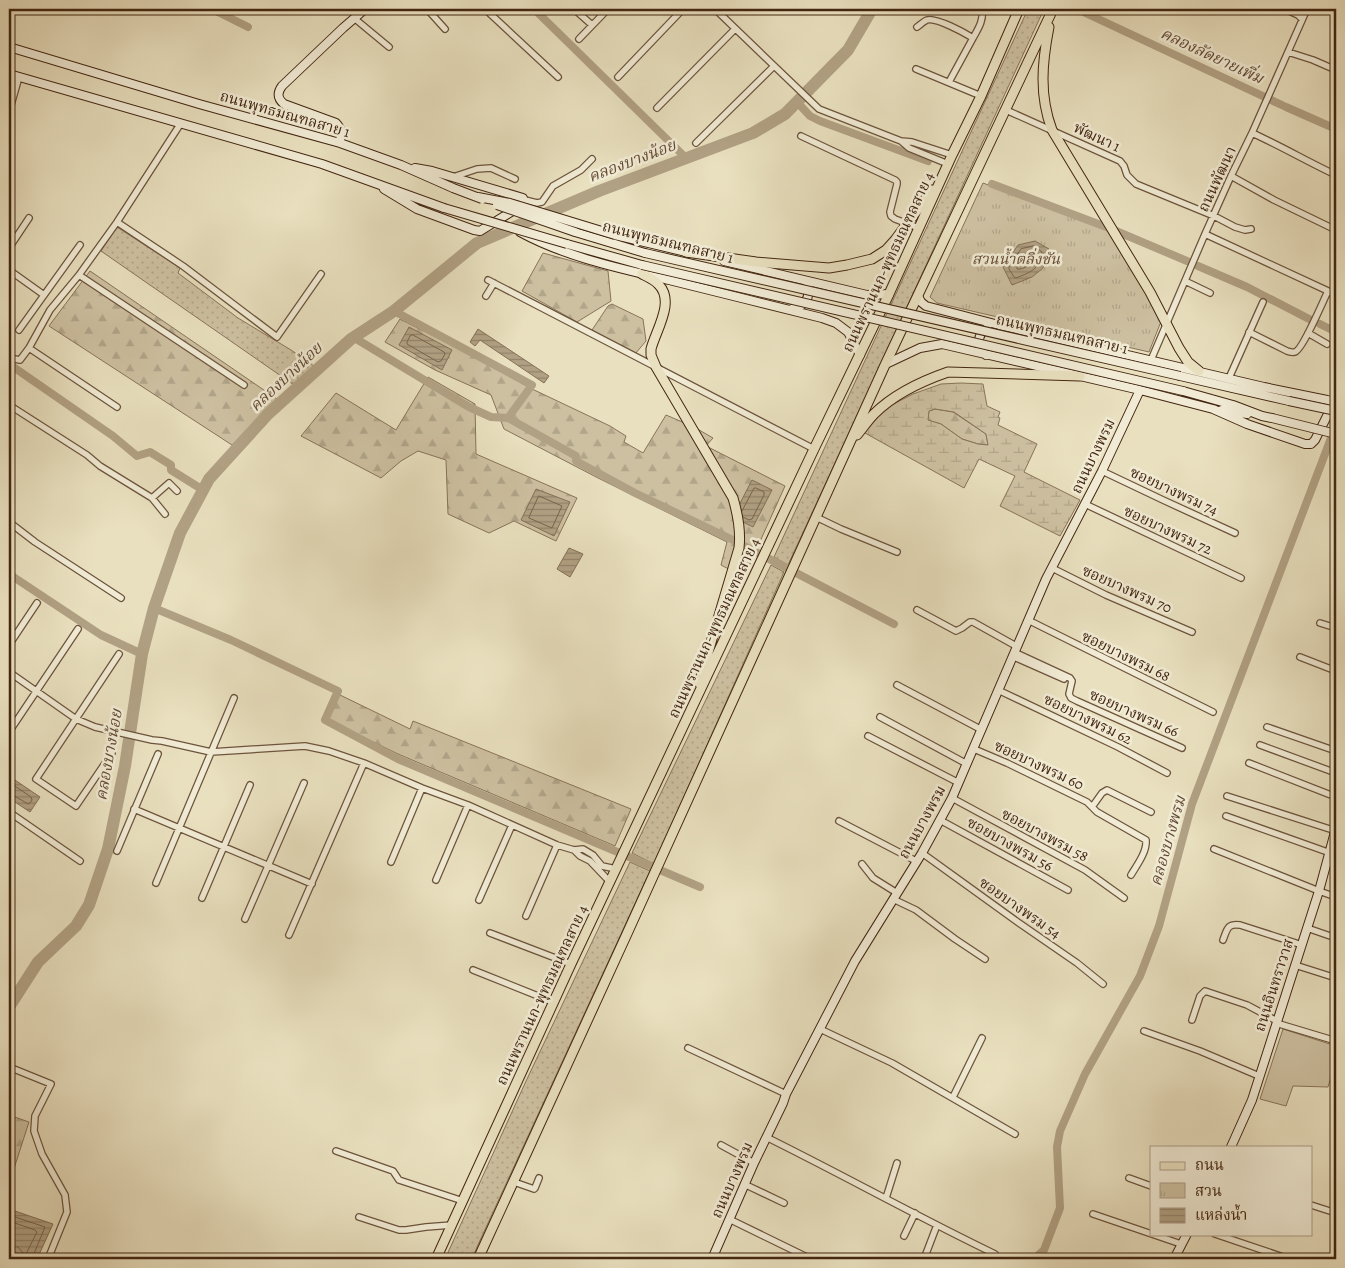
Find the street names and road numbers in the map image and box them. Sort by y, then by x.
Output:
street label: ถนนพุทธมณฑลสาย 1 [217,86,352,143]
street label: พัฒนา 1 [1070,118,1124,156]
street label: ถนนพัฒนา [1193,143,1241,215]
street label: ถนนพรานนก-พุทธมณฑลสาย 4 [837,169,940,356]
street label: ถนนพุทธมณฑลสาย 1 [600,216,736,269]
street label: ถนนพุทธมณฑลสาย 1 [994,309,1130,360]
street label: ถนนบางพรม [1066,415,1120,497]
street label: ซอยบางพรม 74 [1127,462,1222,520]
street label: ซอยบางพรม 72 [1120,501,1216,559]
street label: ถนนพรานนก-พุทธมณฑลสาย 4 [663,535,766,722]
street label: ซอยบางพรม 70 [1079,560,1175,618]
street label: ซอยบางพรม 68 [1078,626,1174,686]
street label: ซอยบางพรม 66 [1086,684,1182,742]
street label: ซอยบางพรม 62 [1040,689,1136,749]
street label: ซอยบางพรม 60 [991,735,1087,795]
street label: ถนนบางพรม [894,782,950,862]
street label: ซอยบางพรม 58 [998,804,1092,866]
street label: ซอยบางพรม 56 [963,812,1057,876]
street label: ซอยบางพรม 54 [975,872,1065,944]
street label: ถนนพรานนก-พุทธมณฑลสาย 4 [491,902,594,1089]
street label: ถนนอินทราวาส [1250,936,1298,1034]
street label: ถนนบางพรม [706,1139,758,1221]

